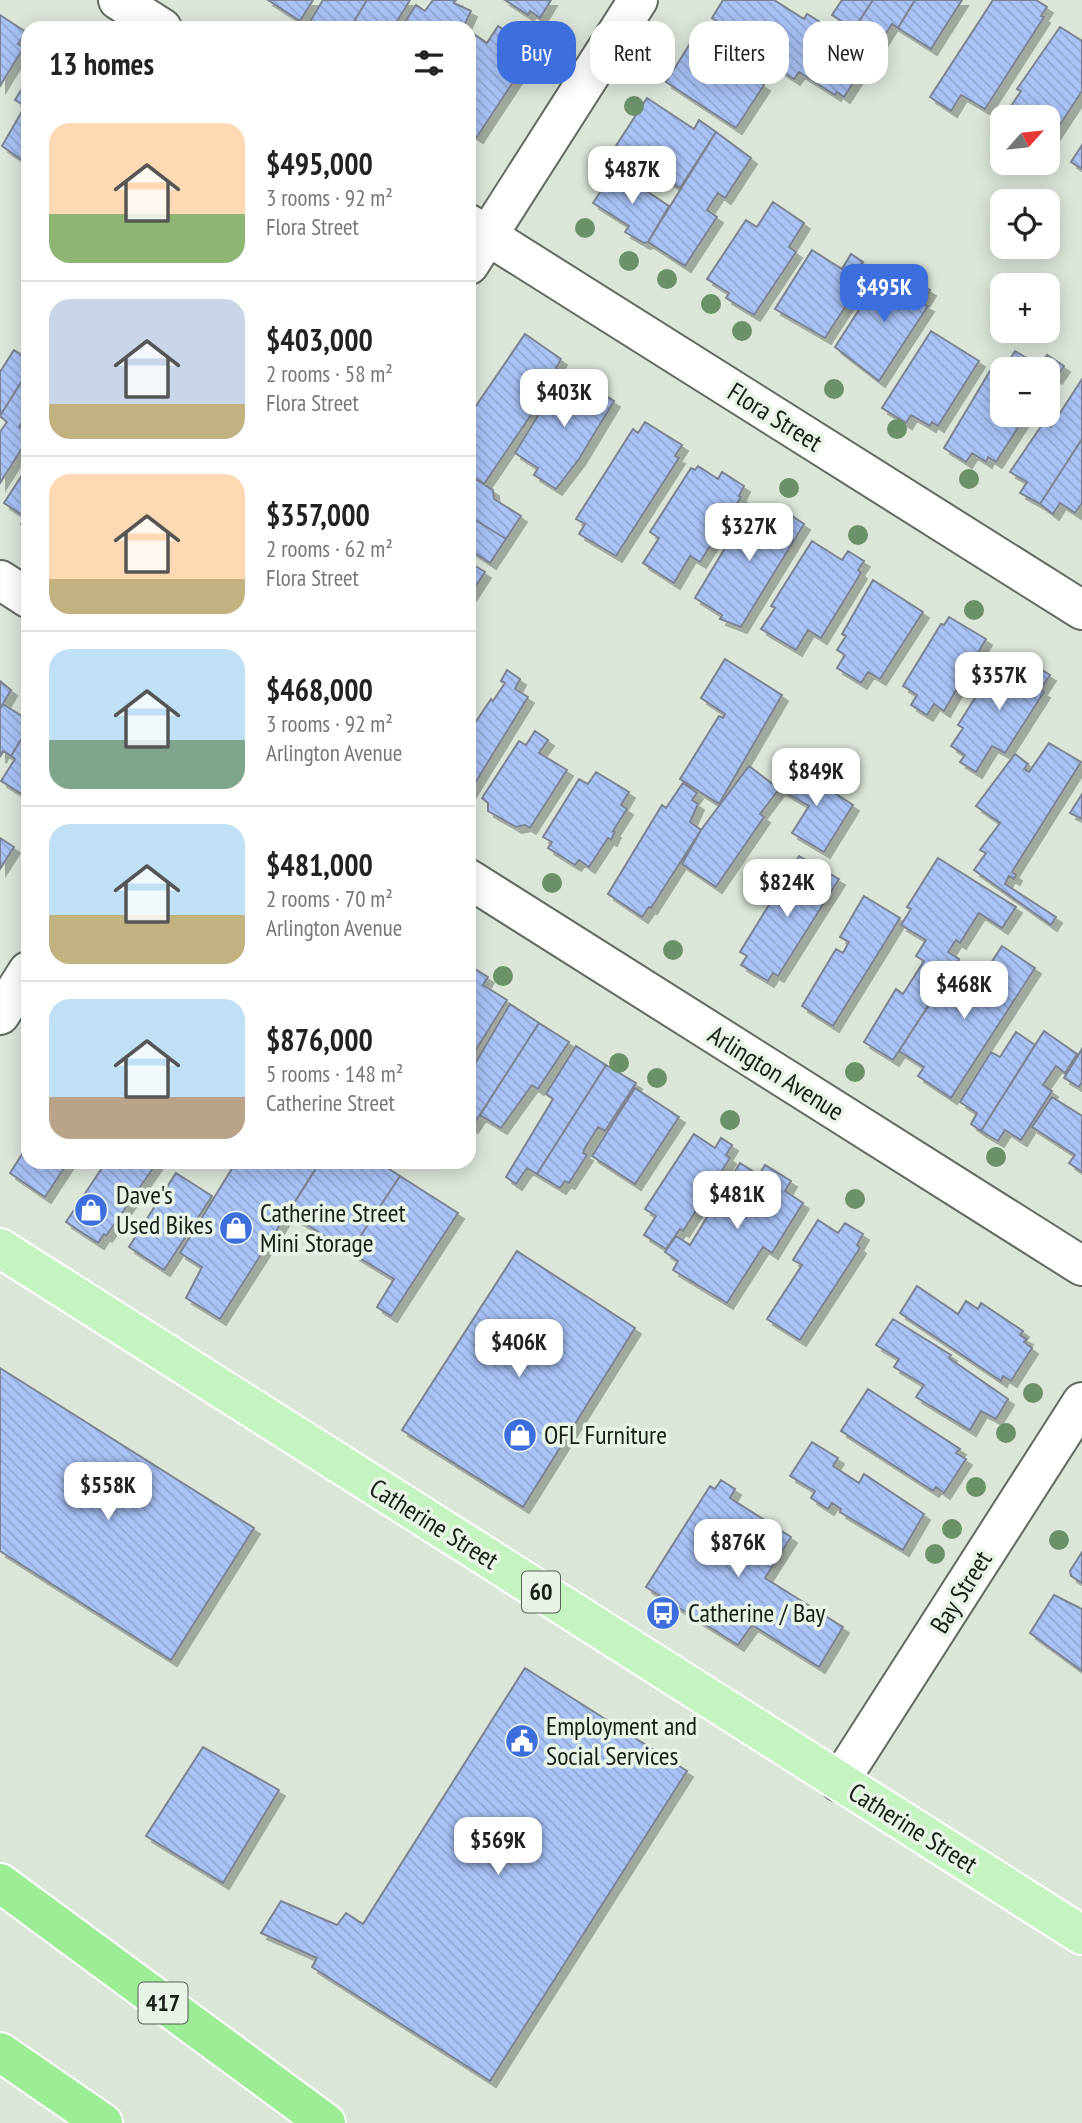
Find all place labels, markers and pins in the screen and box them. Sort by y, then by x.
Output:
pin: $487K [583,146,681,206]
pin: $495K [835,264,933,324]
pin: $403K [515,370,613,429]
pin: $327K [700,504,798,563]
pin: $357K [950,652,1048,712]
pin: $849K [767,748,865,808]
pin: $824K [738,860,836,919]
pin: $468K [915,962,1013,1021]
pin: $481K [688,1172,786,1231]
place label: Dave's Used Bikes [116,1178,213,1241]
shop icon: Dave's Used Bikes [72,1191,110,1229]
place label: Catherine Street Mini Storage [260,1196,406,1259]
shop icon: Catherine Street Mini Storage [217,1209,255,1247]
pin: $406K [470,1320,568,1379]
shop icon: OFL Furniture [501,1416,539,1454]
place label: OFL Furniture [544,1418,667,1451]
pin: $558K [59,1462,157,1522]
pin: $876K [689,1520,787,1579]
bus stop icon: Catherine / Bay [644,1594,682,1632]
place label: Catherine / Bay [688,1596,826,1629]
place label: Employment and Social Services [546,1709,697,1772]
public building icon: Employment and Social Services [503,1722,541,1760]
pin: $569K [449,1818,547,1877]

